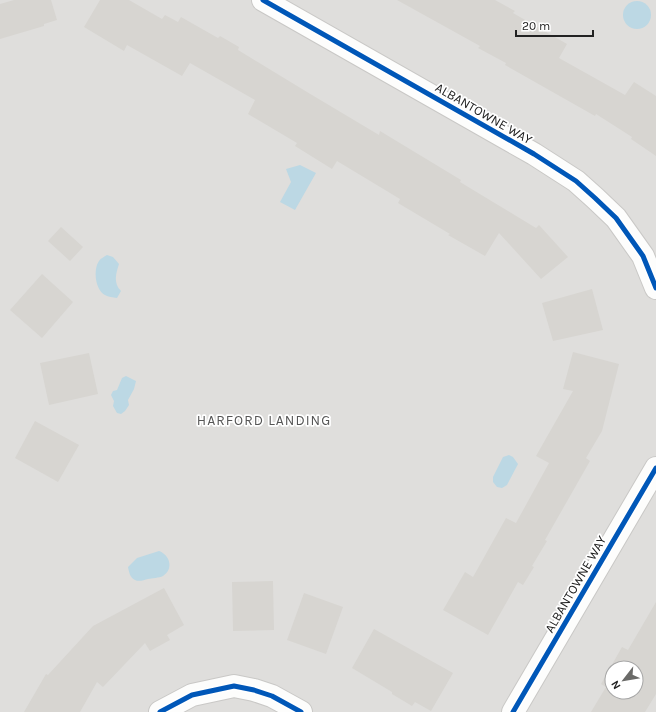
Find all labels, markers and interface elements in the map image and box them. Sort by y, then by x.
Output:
scale bar [516,12,593,38]
text: 20 m [522,19,550,33]
street label: ALBANTOWNE WAY [433,80,535,147]
district label: HARFORD LANDING [197,412,331,429]
street label: ALBANTOWNE WAY [542,533,609,635]
north arrow [604,660,644,700]
text: N [608,678,623,692]

